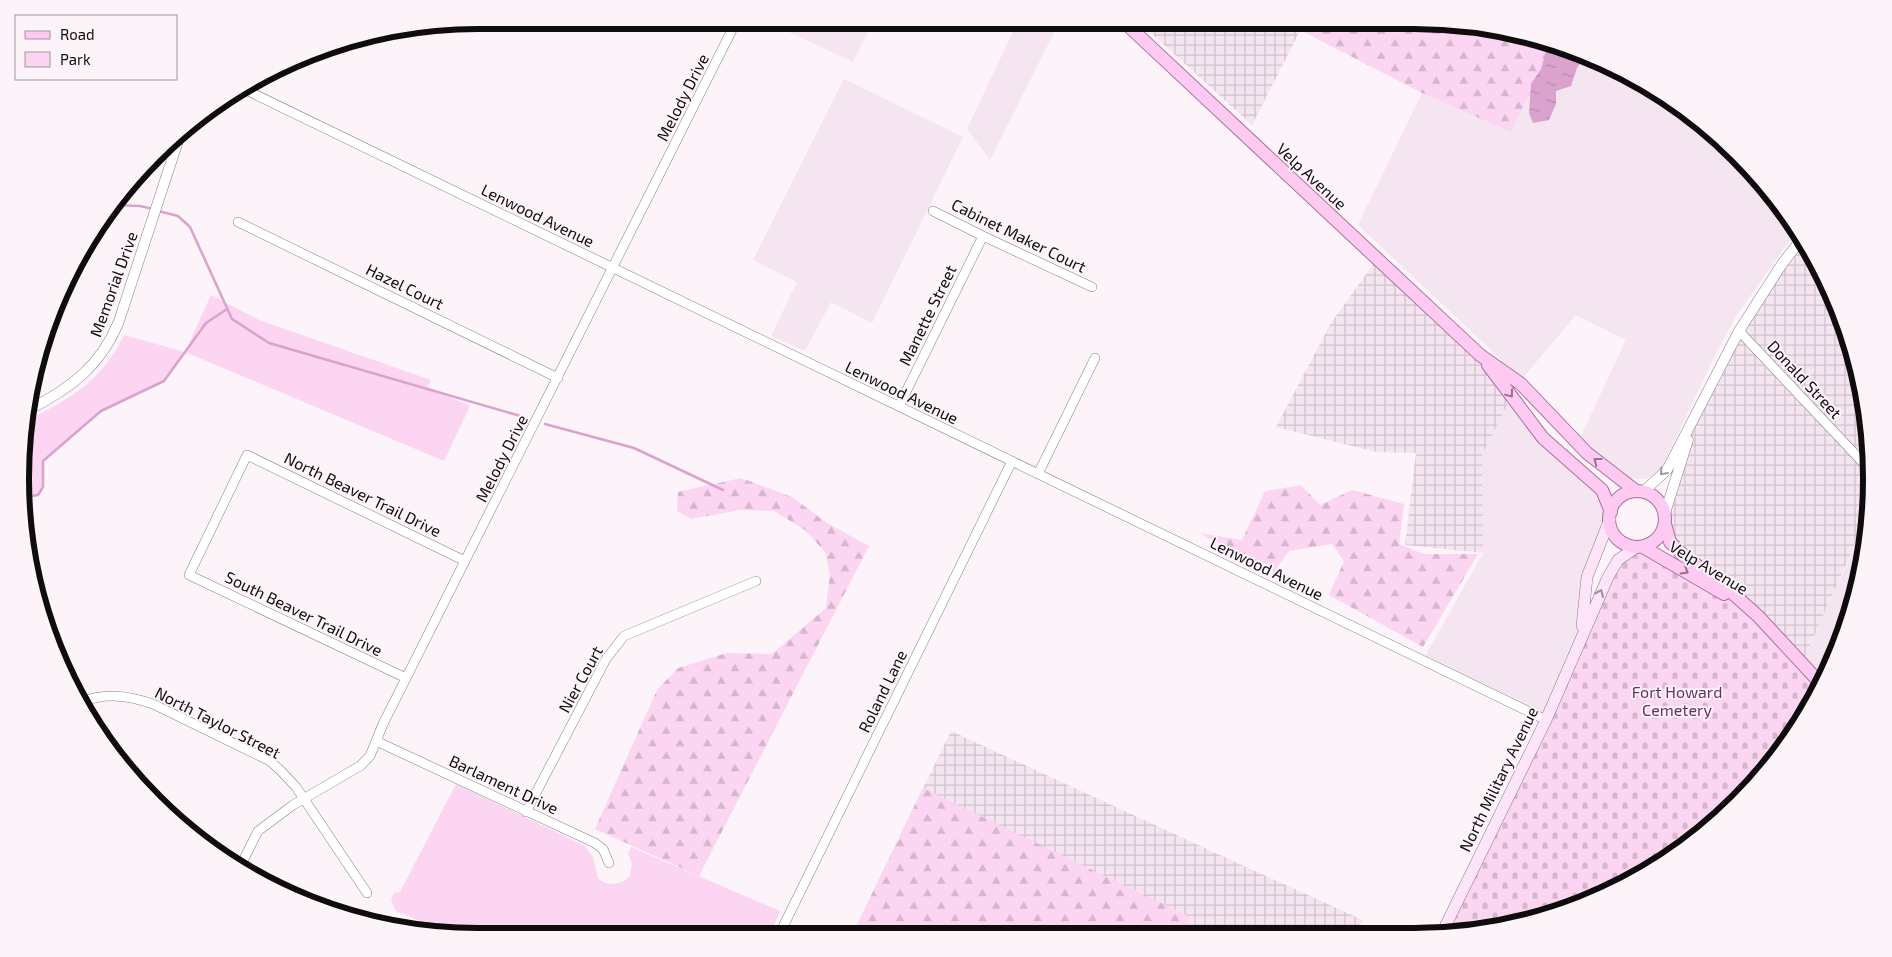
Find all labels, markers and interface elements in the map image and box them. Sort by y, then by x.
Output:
legend [15,15,178,80]
text: Road [60,25,95,43]
text: Park [60,50,91,68]
street label: Melody Drive [652,50,712,144]
street label: Velp Avenue [1273,139,1351,213]
street label: Lenwood Avenue [478,179,598,251]
street label: Cabinet Maker Court [949,194,1089,276]
street label: Memorial Drive [85,229,141,339]
street label: Hazel Court [363,259,447,313]
street label: Manette Street [894,262,960,368]
street label: Donald Street [1764,336,1846,422]
street label: Lenwood Avenue [842,356,962,428]
one-way arrow [1504,388,1512,397]
street label: Melody Drive [471,411,531,505]
street label: North Beaver Trail Drive [281,448,445,540]
one-way arrow [1594,457,1603,466]
one-way arrow [1660,466,1669,475]
street label: Lenwood Avenue [1207,532,1327,604]
street label: Velp Avenue [1666,536,1752,598]
one-way arrow [1680,565,1689,575]
street label: South Beaver Trail Drive [222,567,386,659]
one-way arrow [1594,589,1605,598]
street label: Nier Court [554,642,606,716]
street label: Roland Lane [854,647,910,735]
street label: North Taylor Street [152,682,284,762]
park label: Fort Howard Cemetery [1632,682,1722,719]
street label: North Military Avenue [1455,704,1541,854]
street label: Barlament Drive [446,750,562,818]

